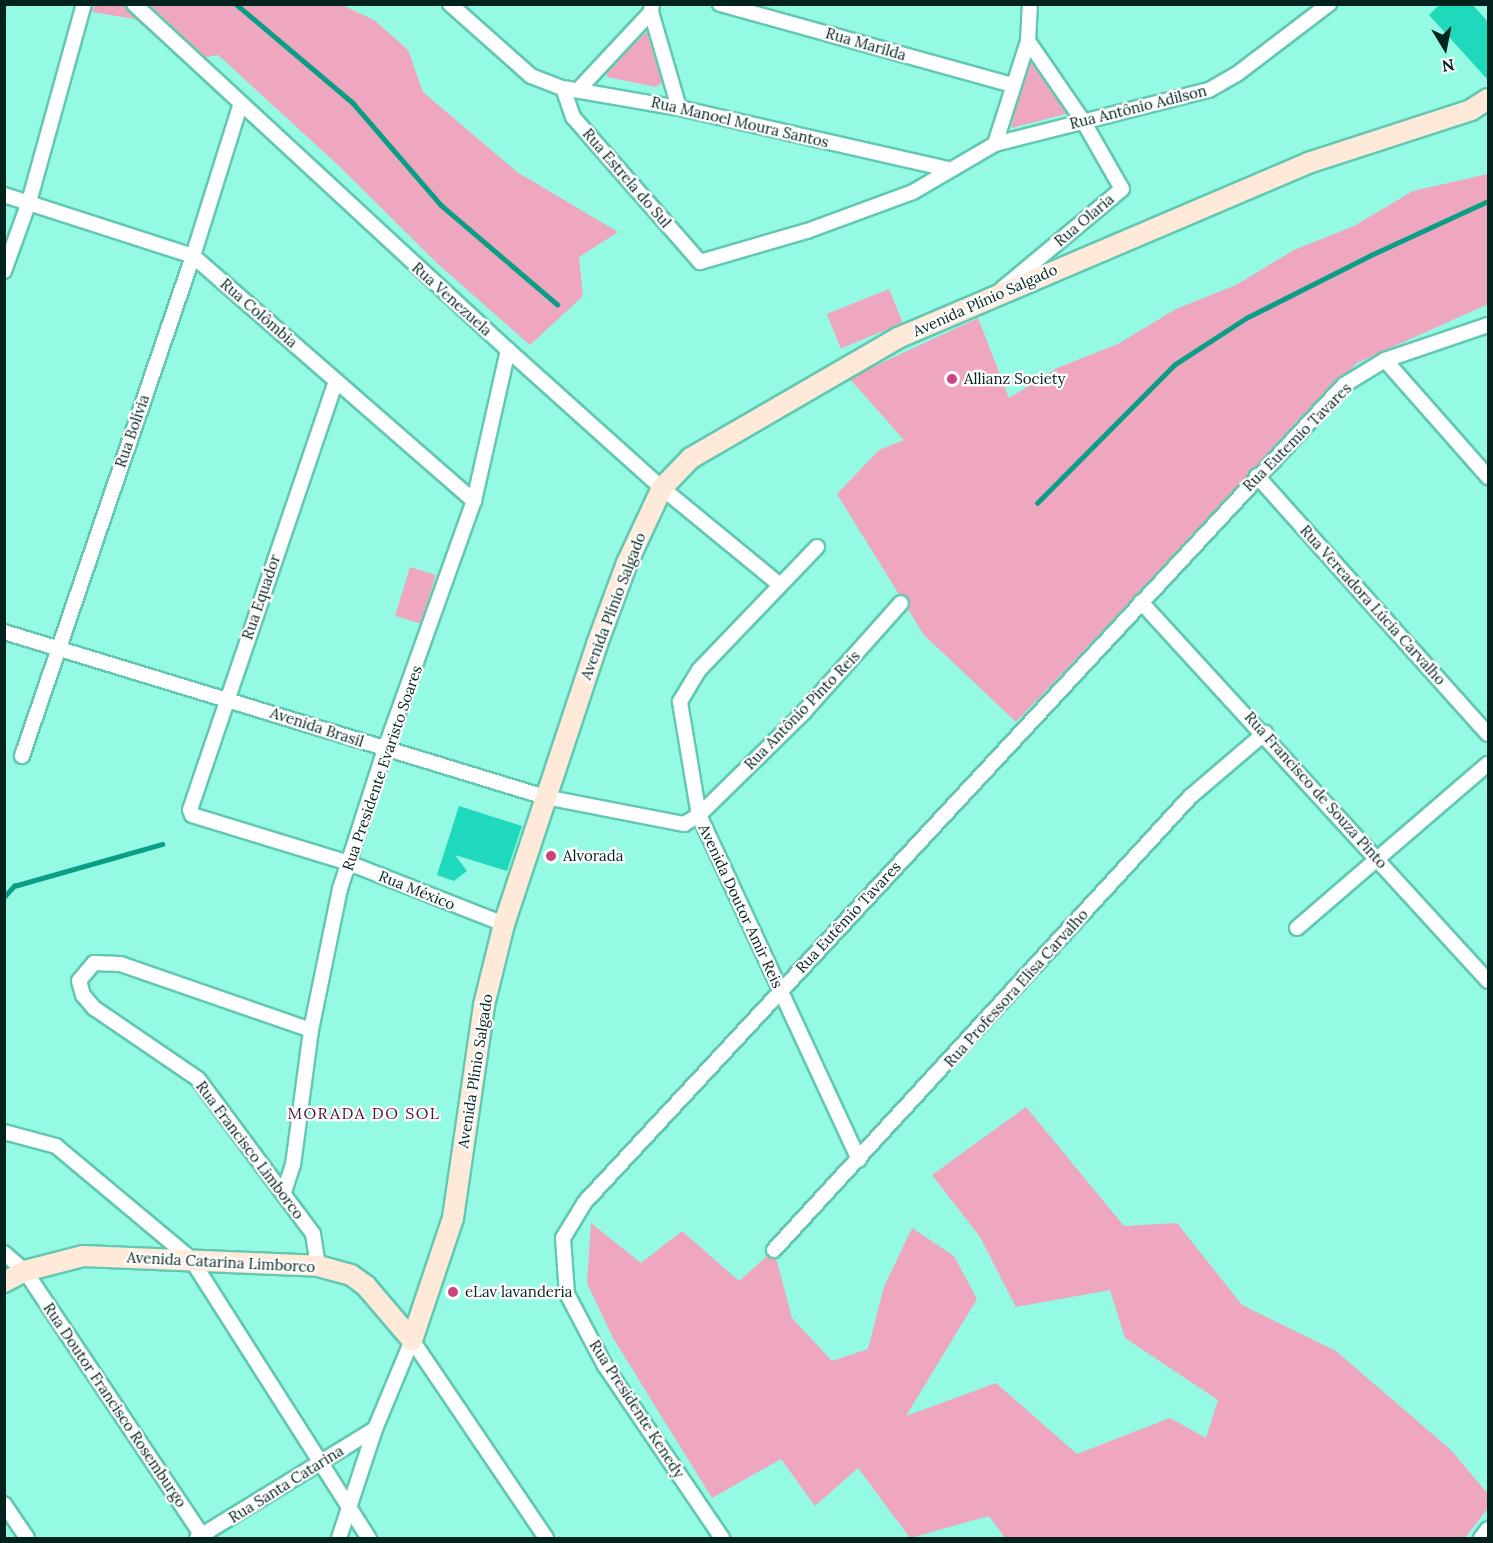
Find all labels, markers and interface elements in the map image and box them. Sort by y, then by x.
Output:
north arrow [1415,18,1475,78]
street label: Rua Marilda [824,24,908,64]
text: N [1440,55,1456,77]
street label: Rua Antônio Adilson [1068,81,1208,133]
street label: Rua Manoel Moura Santos [649,93,831,151]
street label: Rua Estrela do Sul [579,125,675,231]
street label: Rua Olaria [1051,190,1117,250]
street label: Rua Venezuela [408,258,496,340]
street label: Avenida Plínio Salgado [910,260,1060,340]
street label: Rua Colômbia [217,275,301,351]
place label: Allianz Society [964,370,1065,388]
marker: Allianz Society [945,372,959,386]
street label: Rua Eutemio Tavares [1239,379,1355,495]
street label: Rua Bolívia [111,392,153,470]
street label: Rua Vereadora Lúcia Carvalho [1296,521,1450,689]
street label: Avenida Plínio Salgado [577,530,649,682]
street label: Rua Equador [238,552,284,642]
street label: Rua Antônio Pinto Reis [740,647,864,773]
street label: Rua Presidente Evaristo Soares [338,663,426,873]
street label: Avenida Brasil [268,703,366,751]
street label: Rua Francisco de Souza Pinto [1241,708,1391,872]
street label: Avenida Doutor Amir Reis [695,821,787,991]
place label: Alvorada [563,847,624,865]
marker: Alvorada [544,849,558,863]
street label: Rua Eutêmio Tavares [792,858,904,976]
street label: Rua México [376,867,458,913]
street label: Rua Professora Elisa Carvalho [940,905,1092,1071]
street label: Avenida Plínio Salgado [454,992,496,1150]
street label: Rua Francisco Limborco [192,1077,308,1223]
district label: MORADA DO SOL [287,1103,441,1123]
street label: Avenida Catarina Limborco [126,1248,316,1276]
place label: eLav lavanderia [465,1283,572,1301]
marker: eLav lavanderia [446,1285,460,1299]
street label: Rua Doutor Francisco Rosemburgo [40,1299,190,1511]
street label: Rua Presidente Kenedy [586,1337,688,1481]
street label: Rua Santa Catarina [225,1441,347,1527]

